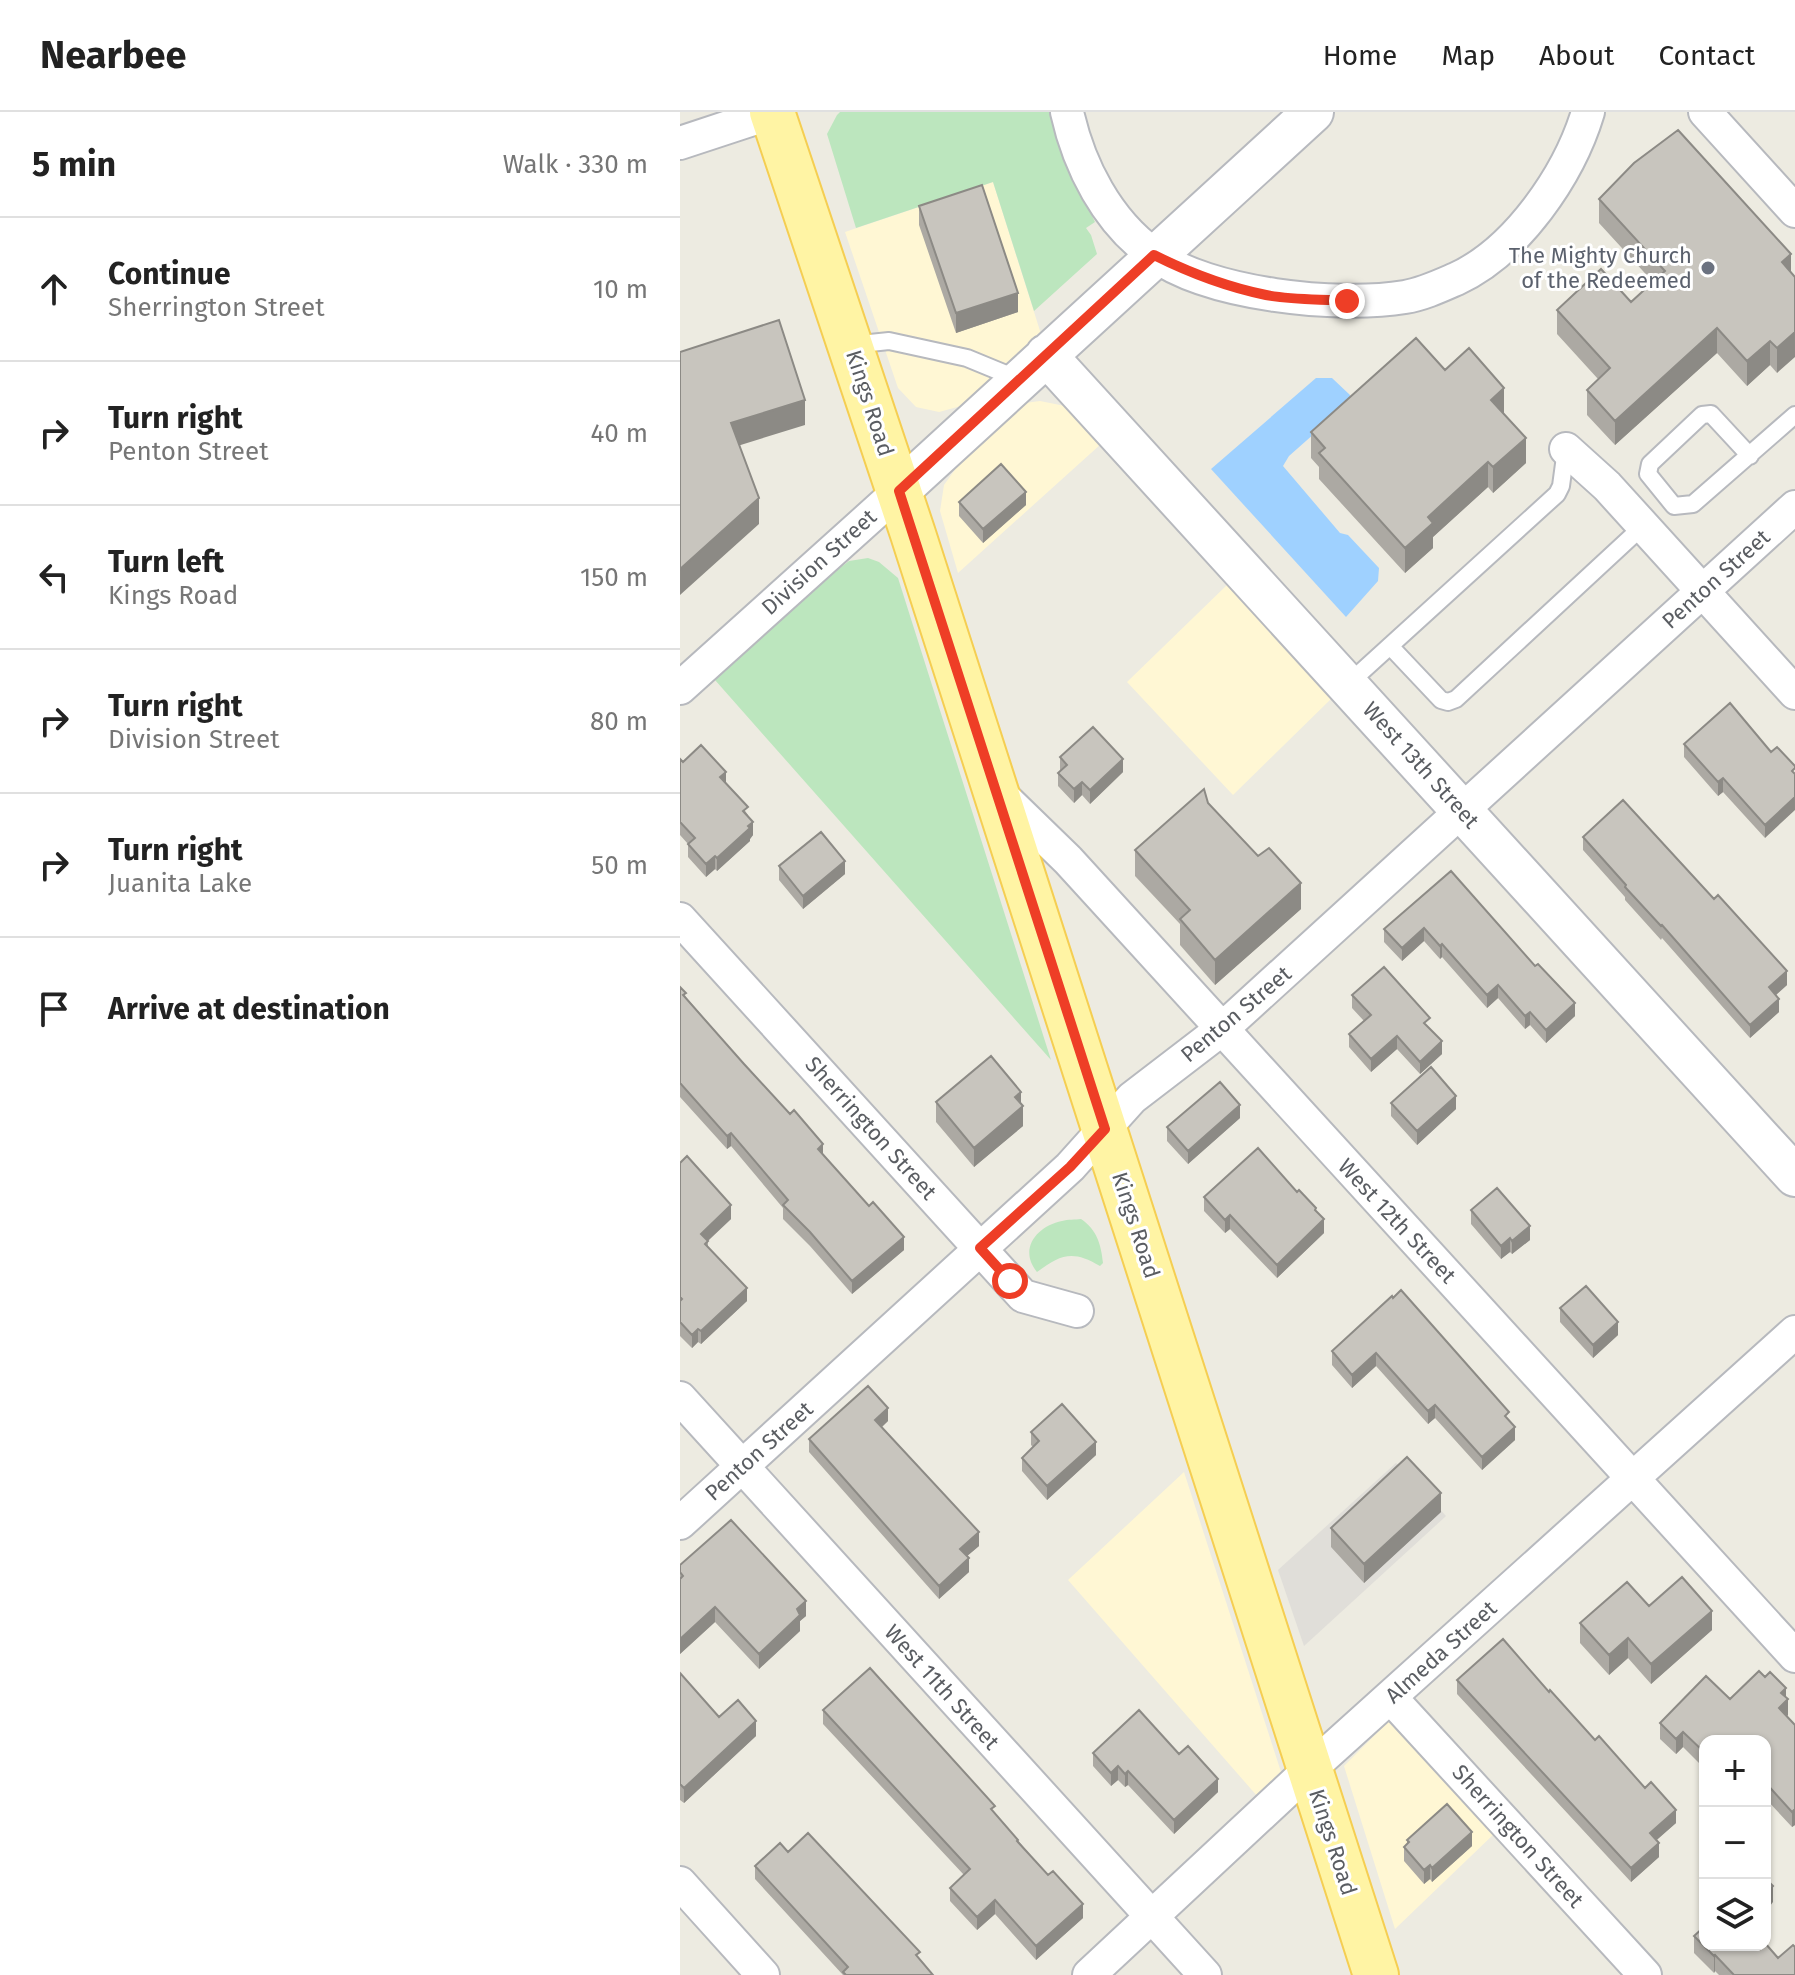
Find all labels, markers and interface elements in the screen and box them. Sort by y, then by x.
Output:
text: Nearbee [40,32,187,78]
text: Home [1323,39,1397,72]
text: Map [1441,39,1495,72]
text: About [1539,39,1614,72]
text: Contact [1658,39,1755,72]
text: 5 min [32,144,116,185]
text: Walk · 330 m [503,149,648,180]
place label: The Mighty Church of the Redeemed [1509,242,1692,294]
text: Continue [108,256,231,292]
marker: The Mighty Church of the Redeemed [1699,259,1717,277]
icon: ahead [32,267,76,311]
text: 10 m [593,274,648,305]
route end [1329,283,1365,319]
text: Sherrington Street [108,292,325,323]
street label: Kings Road [840,346,900,460]
text: Turn right [108,400,243,436]
icon: right [32,411,76,455]
text: 40 m [590,418,648,449]
text: Penton Street [108,436,269,467]
street label: Division Street [756,503,882,621]
street label: Penton Street [1656,523,1776,634]
text: Turn left [108,544,224,580]
icon: left [32,555,76,599]
text: 150 m [580,562,648,593]
text: Kings Road [108,580,238,611]
text: Turn right [108,688,243,724]
street label: West 13th Street [1357,696,1485,834]
icon: right [32,699,76,743]
text: 80 m [590,706,648,737]
text: Division Street [108,724,280,755]
text: Turn right [108,832,243,868]
icon: right [32,843,76,887]
text: 50 m [591,850,648,881]
text: Juanita Lake [108,868,252,899]
street label: Penton Street [1175,960,1297,1068]
icon: arrive [32,987,76,1031]
text: Arrive at destination [108,991,390,1027]
street label: Sherrington Street [800,1051,942,1205]
street label: West 12th Street [1332,1153,1462,1289]
street label: Kings Road [1106,1168,1166,1282]
route start [992,1263,1028,1299]
street label: Penton Street [699,1395,819,1506]
street label: Almeda Street [1380,1595,1502,1709]
street label: West 11th Street [879,1619,1005,1755]
map controls [1699,1735,1771,1951]
button: + [1699,1735,1771,1807]
street label: Sherrington Street [1447,1759,1589,1913]
street label: Kings Road [1303,1785,1363,1899]
button: − [1699,1807,1771,1879]
button: layers [1699,1879,1771,1951]

